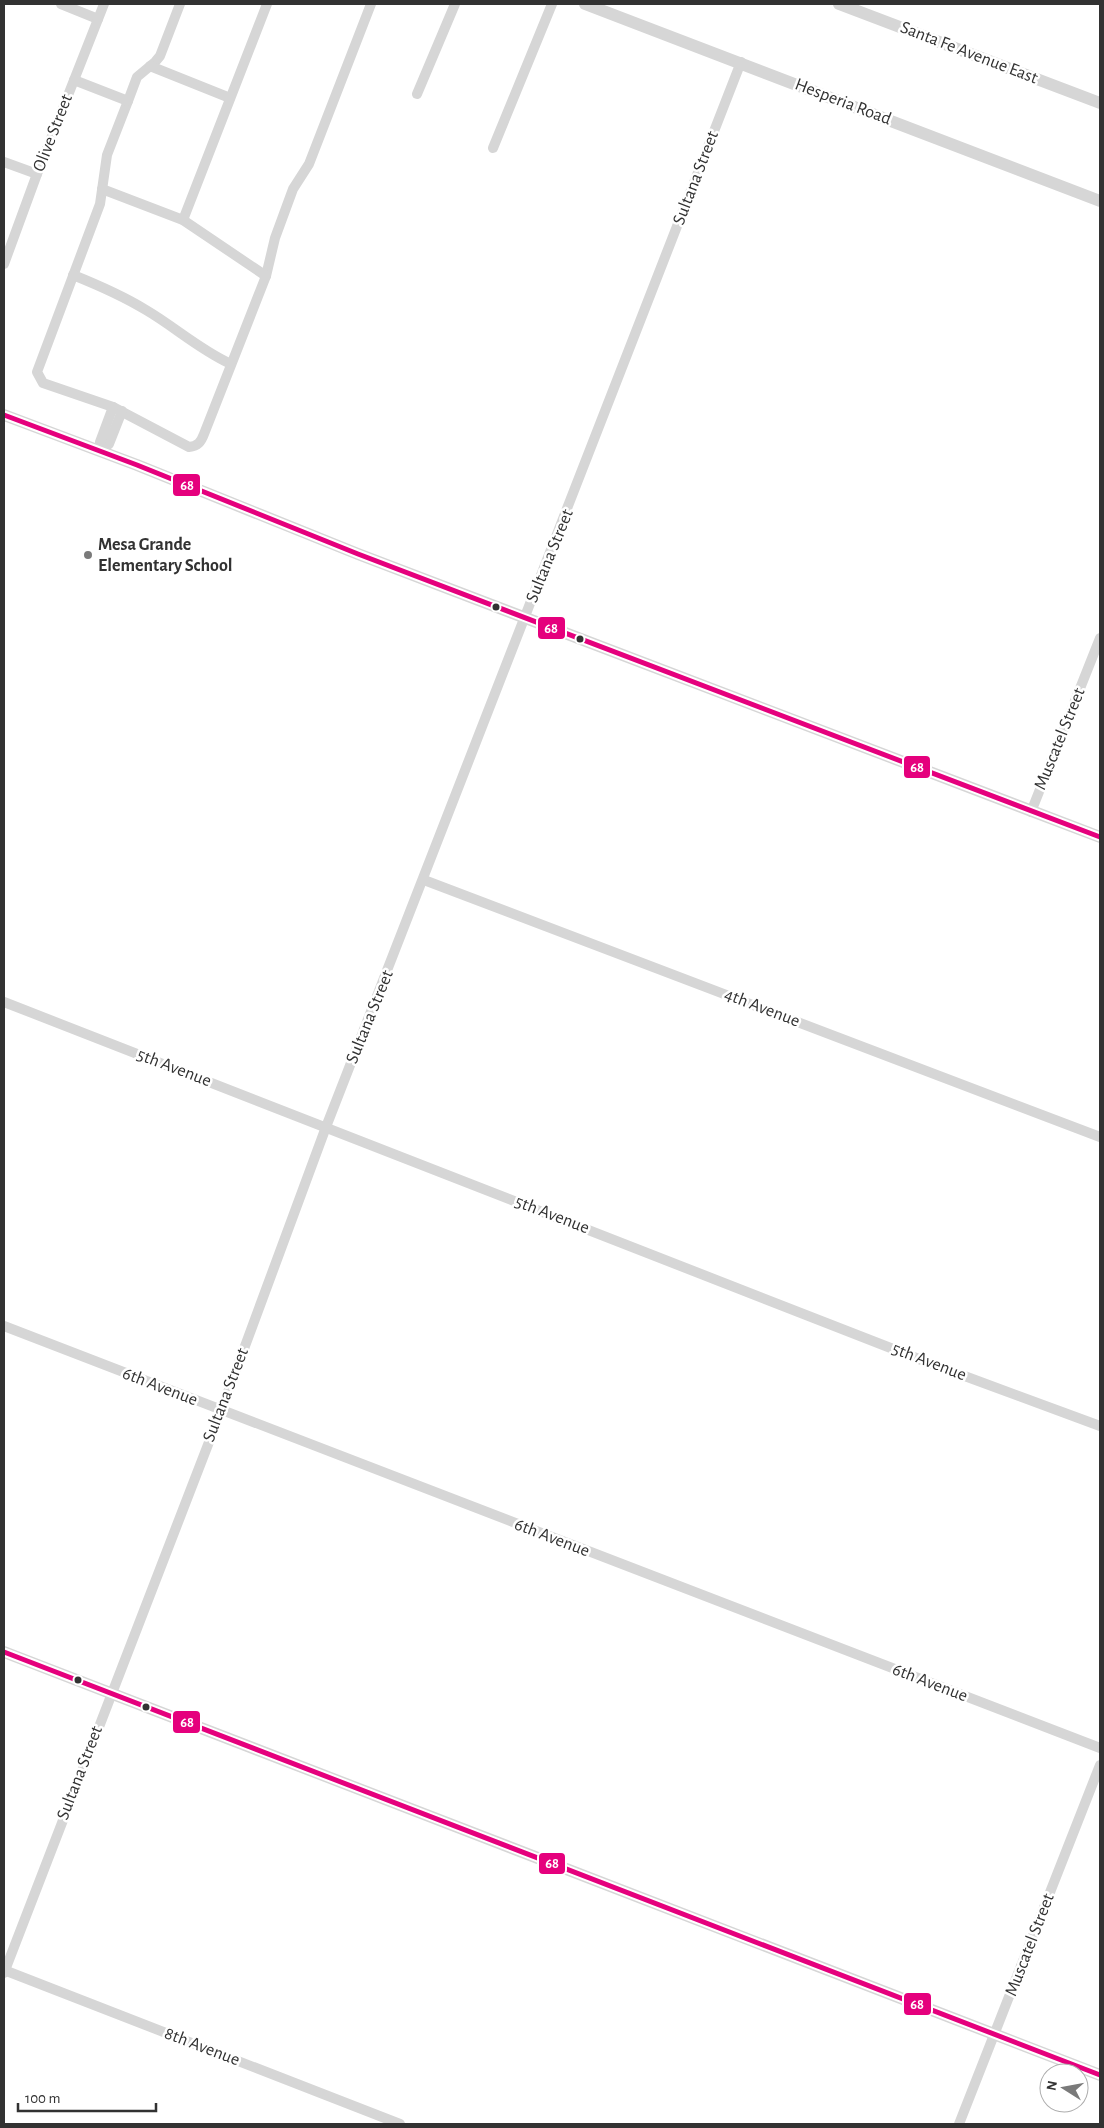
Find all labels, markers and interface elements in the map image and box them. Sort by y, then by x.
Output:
street label: Santa Fe Avenue East [898,19,1040,88]
street label: Hesperia Road [792,75,894,129]
street label: Olive Street [30,92,76,174]
street label: Sultana Street [670,128,722,227]
line badge: 68 [172,473,201,497]
text: 68 [180,479,194,493]
street label: Sultana Street [523,507,577,605]
place label: Mesa Grande Elementary School [98,536,233,575]
marker: Mesa Grande Elementary School [82,549,94,561]
unlabelled marker [491,602,501,612]
line badge: 68 [537,616,566,640]
text: 68 [544,622,558,636]
unlabelled marker [575,634,585,644]
street label: Muscatel Street [1031,685,1089,793]
line badge: 68 [903,755,931,779]
text: 68 [910,761,924,775]
street label: Sultana Street [343,968,397,1066]
street label: 4th Avenue [722,985,802,1031]
street label: 5th Avenue [134,1046,214,1090]
street label: 5th Avenue [512,1193,592,1237]
street label: 5th Avenue [889,1340,969,1384]
street label: Sultana Street [200,1345,252,1444]
street label: 6th Avenue [120,1364,200,1410]
street label: 6th Avenue [512,1515,592,1561]
street label: 6th Avenue [890,1660,970,1706]
unlabelled marker [73,1675,83,1685]
unlabelled marker [141,1702,151,1712]
line badge: 68 [172,1710,201,1734]
text: 68 [180,1716,194,1730]
street label: Sultana Street [54,1723,106,1822]
line badge: 68 [538,1852,566,1875]
text: 68 [545,1857,559,1871]
street label: Muscatel Street [1002,1891,1058,1999]
line badge: 68 [903,1992,932,2016]
text: 68 [910,1998,924,2012]
street label: 8th Avenue [162,2024,242,2070]
north arrow [1039,2063,1089,2113]
scale bar [18,2080,155,2112]
text: N [1044,2080,1060,2092]
text: 100 m [25,2091,60,2106]

